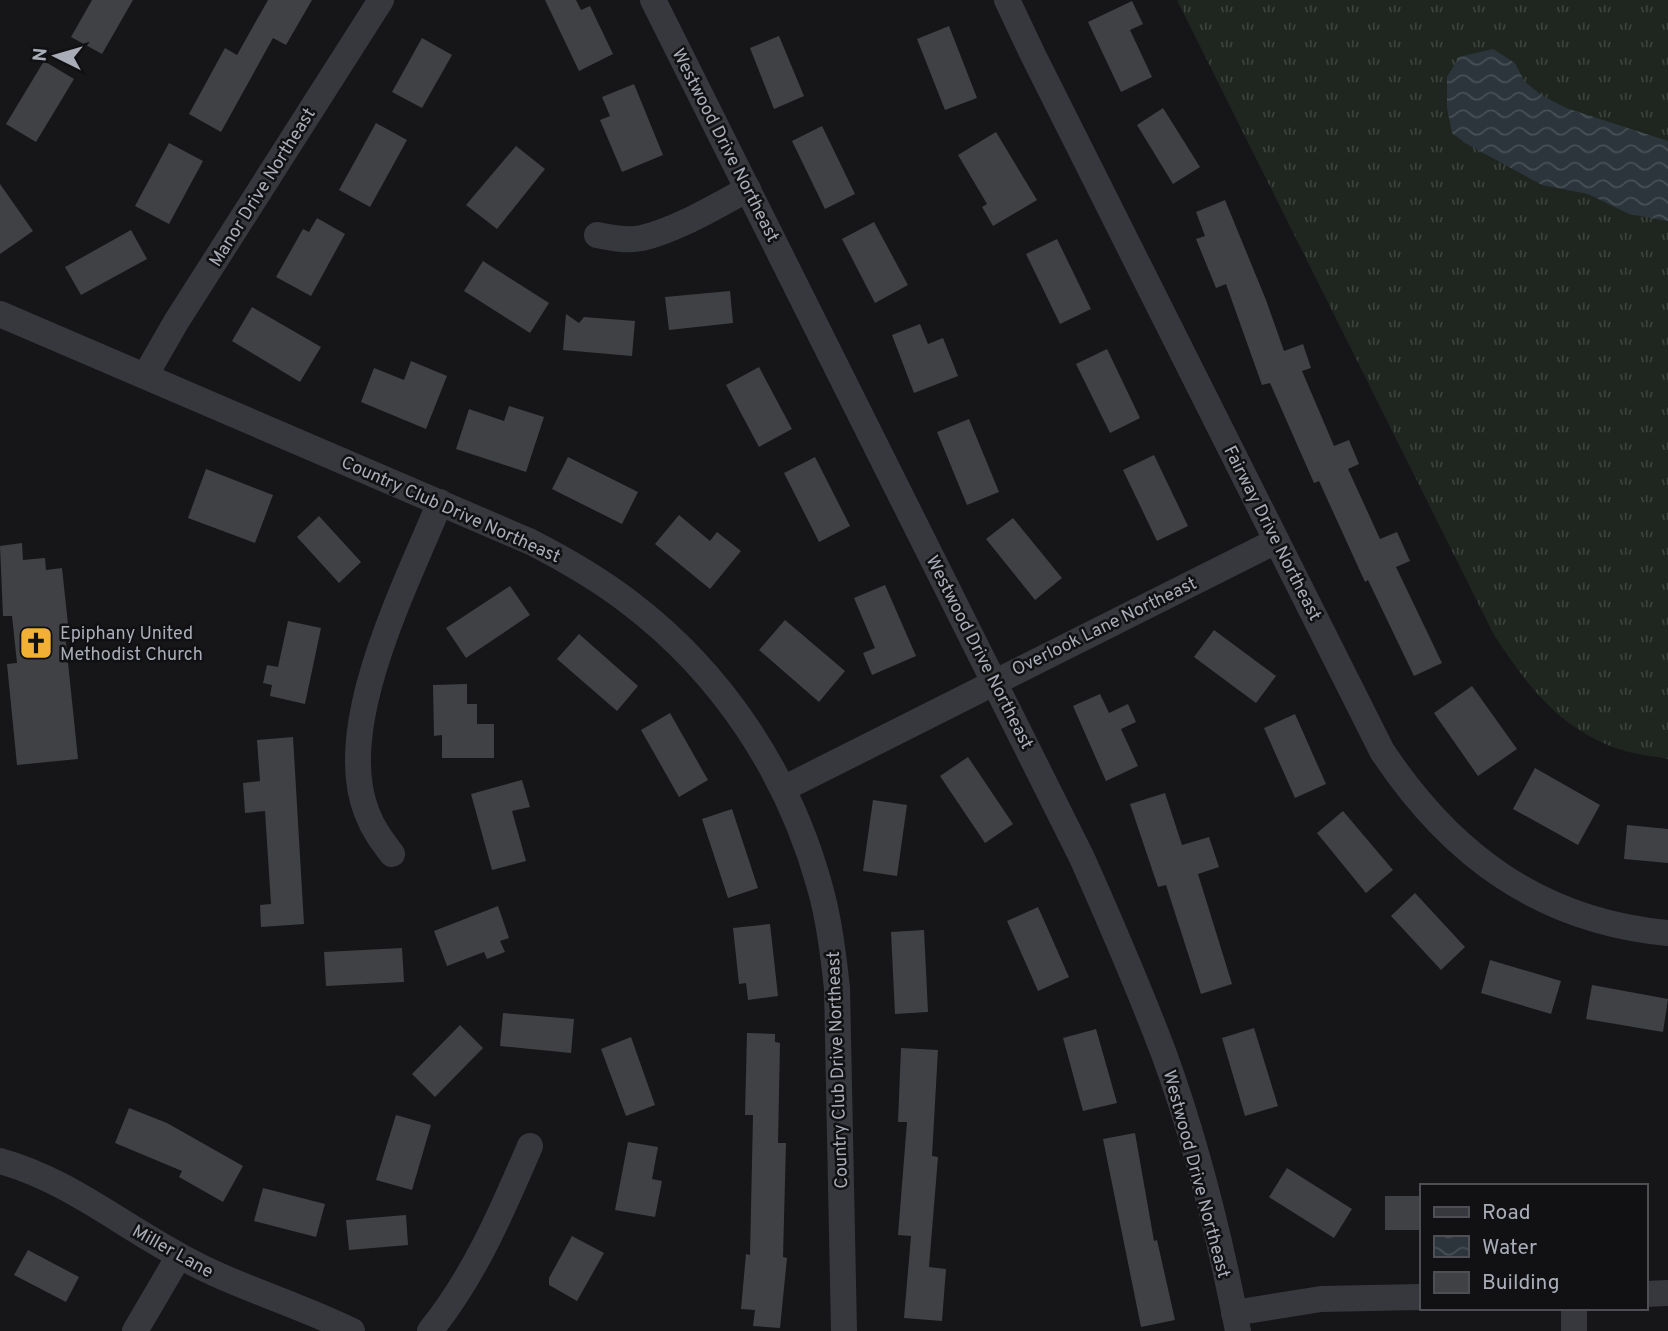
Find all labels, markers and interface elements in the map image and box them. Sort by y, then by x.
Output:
north arrow [21,21,91,91]
street label: Westwood Drive Northeast [666,45,784,246]
text: N [29,47,54,63]
street label: Manor Drive Northeast [205,104,322,272]
street label: Fairway Drive Northeast [1217,442,1326,625]
street label: Country Club Drive Northeast [337,452,564,569]
street label: Westwood Drive Northeast [920,552,1038,753]
street label: Overlook Lane Northeast [1008,573,1201,682]
place label: Epiphany United Methodist Church [60,623,203,667]
church icon: Epiphany United Methodist Church [17,624,55,662]
street label: Country Club Drive Northeast [823,951,854,1189]
street label: Westwood Drive Northeast [1157,1068,1234,1281]
legend [1420,1184,1647,1310]
text: Road [1482,1200,1531,1227]
street label: Miller Lane [128,1221,217,1284]
text: Water [1482,1235,1537,1262]
text: Building [1482,1270,1560,1297]

